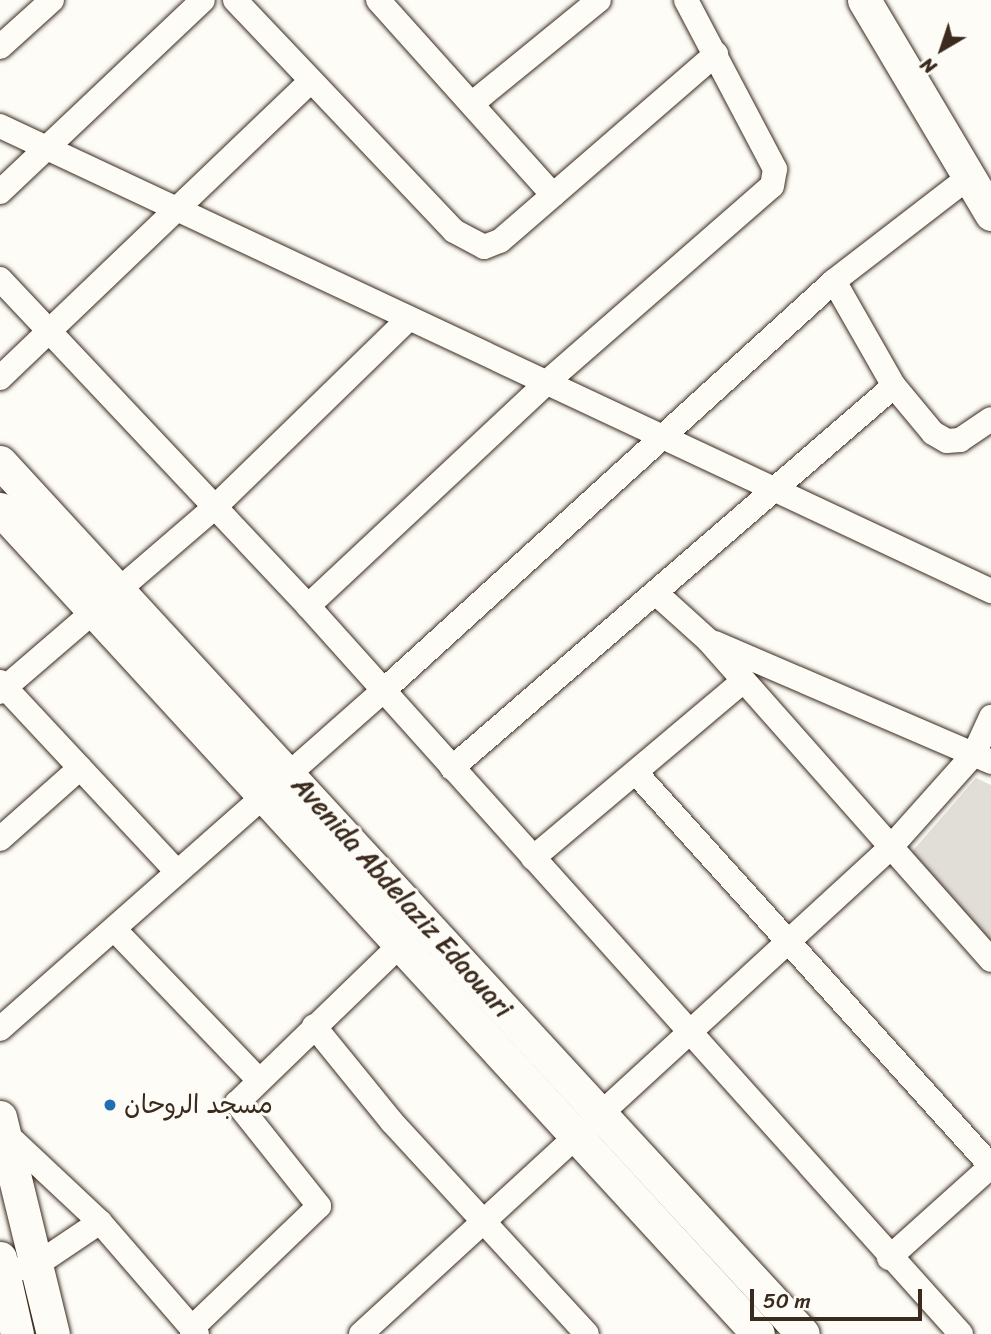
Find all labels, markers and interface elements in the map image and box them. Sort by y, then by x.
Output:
north arrow [907,14,977,84]
text: N [913,49,944,83]
street label: Avenida Abdelaziz Edaouari [285,770,519,1024]
place label: مسجد الروحان [124,1089,273,1121]
marker: مسجد الروحان [102,1097,118,1113]
scale bar [753,1274,925,1318]
text: 50 m [763,1282,811,1320]

